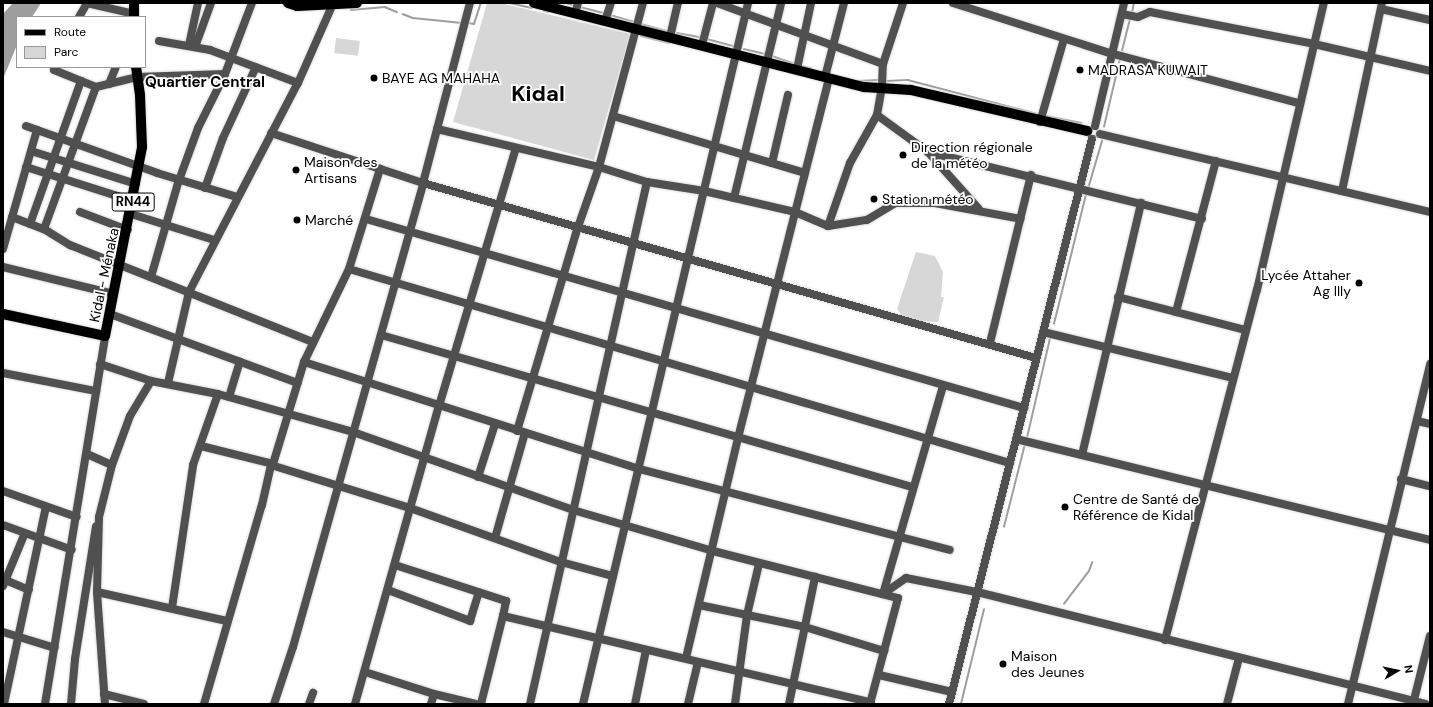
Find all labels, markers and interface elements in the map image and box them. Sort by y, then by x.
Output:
legend [16,16,146,68]
text: Route [54,24,86,40]
text: Parc [54,44,78,60]
place label: MADRASA KUWAIT [1088,62,1208,78]
marker: MADRASA KUWAIT [1075,65,1085,75]
place label: BAYE AG MAHAHA [382,70,500,86]
marker: BAYE AG MAHAHA [369,73,379,83]
district label: Quartier Central [145,74,265,92]
district label: Kidal [511,81,565,107]
place label: Direction régionale de la météo [911,139,1033,172]
marker: Direction régionale de la météo [898,150,908,160]
place label: Maison des Artisans [304,154,378,186]
marker: Maison des Artisans [291,165,301,175]
road number: RN44 [111,191,155,213]
place label: Station météo [882,191,974,207]
marker: Station météo [869,194,879,204]
place label: Marché [305,212,353,228]
marker: Marché [292,215,302,225]
street label: Kidal - Ménaka [86,226,122,324]
place label: Lycée Attaher Ag Illy [1261,267,1351,300]
marker: Lycée Attaher Ag Illy [1354,278,1364,288]
place label: Centre de Santé de Référence de Kidal [1073,491,1199,524]
marker: Centre de Santé de Référence de Kidal [1060,502,1070,512]
place label: Maison des Jeunes [1011,648,1084,680]
north arrow [1377,651,1417,691]
marker: Maison des Jeunes [998,659,1008,669]
text: N [1401,664,1416,674]

